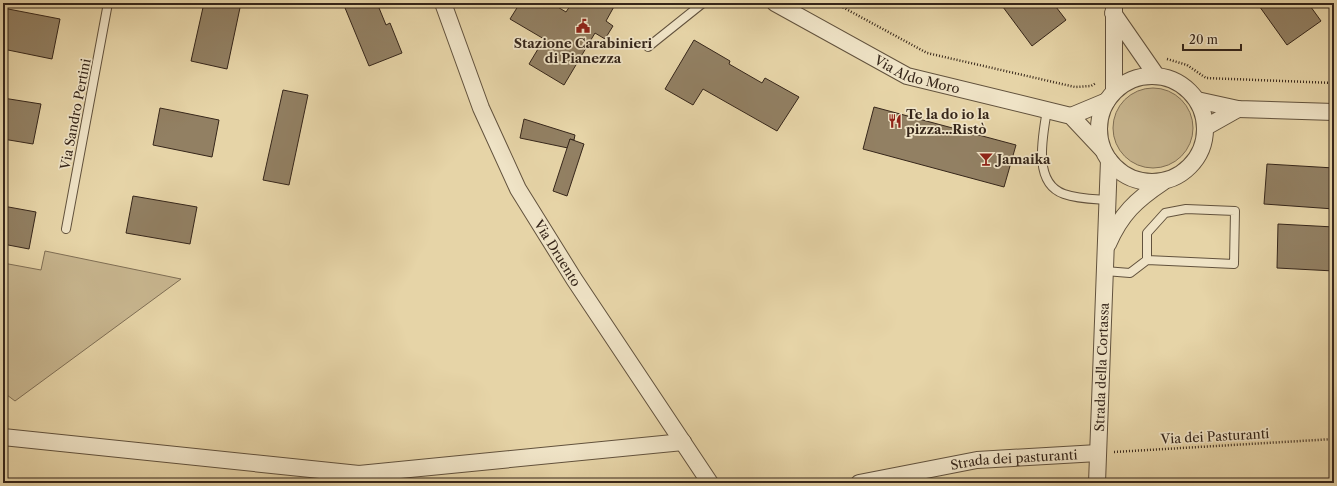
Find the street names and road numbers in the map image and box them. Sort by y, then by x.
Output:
street label: Via Aldo Moro [871,51,962,97]
street label: Via Sandro Pertini [56,57,94,172]
street label: Via Druento [530,216,585,289]
street label: Strada della Cortassa [1091,302,1112,432]
street label: Via dei Pasturanti [1159,425,1270,447]
street label: Strada dei pasturanti [949,446,1078,473]

